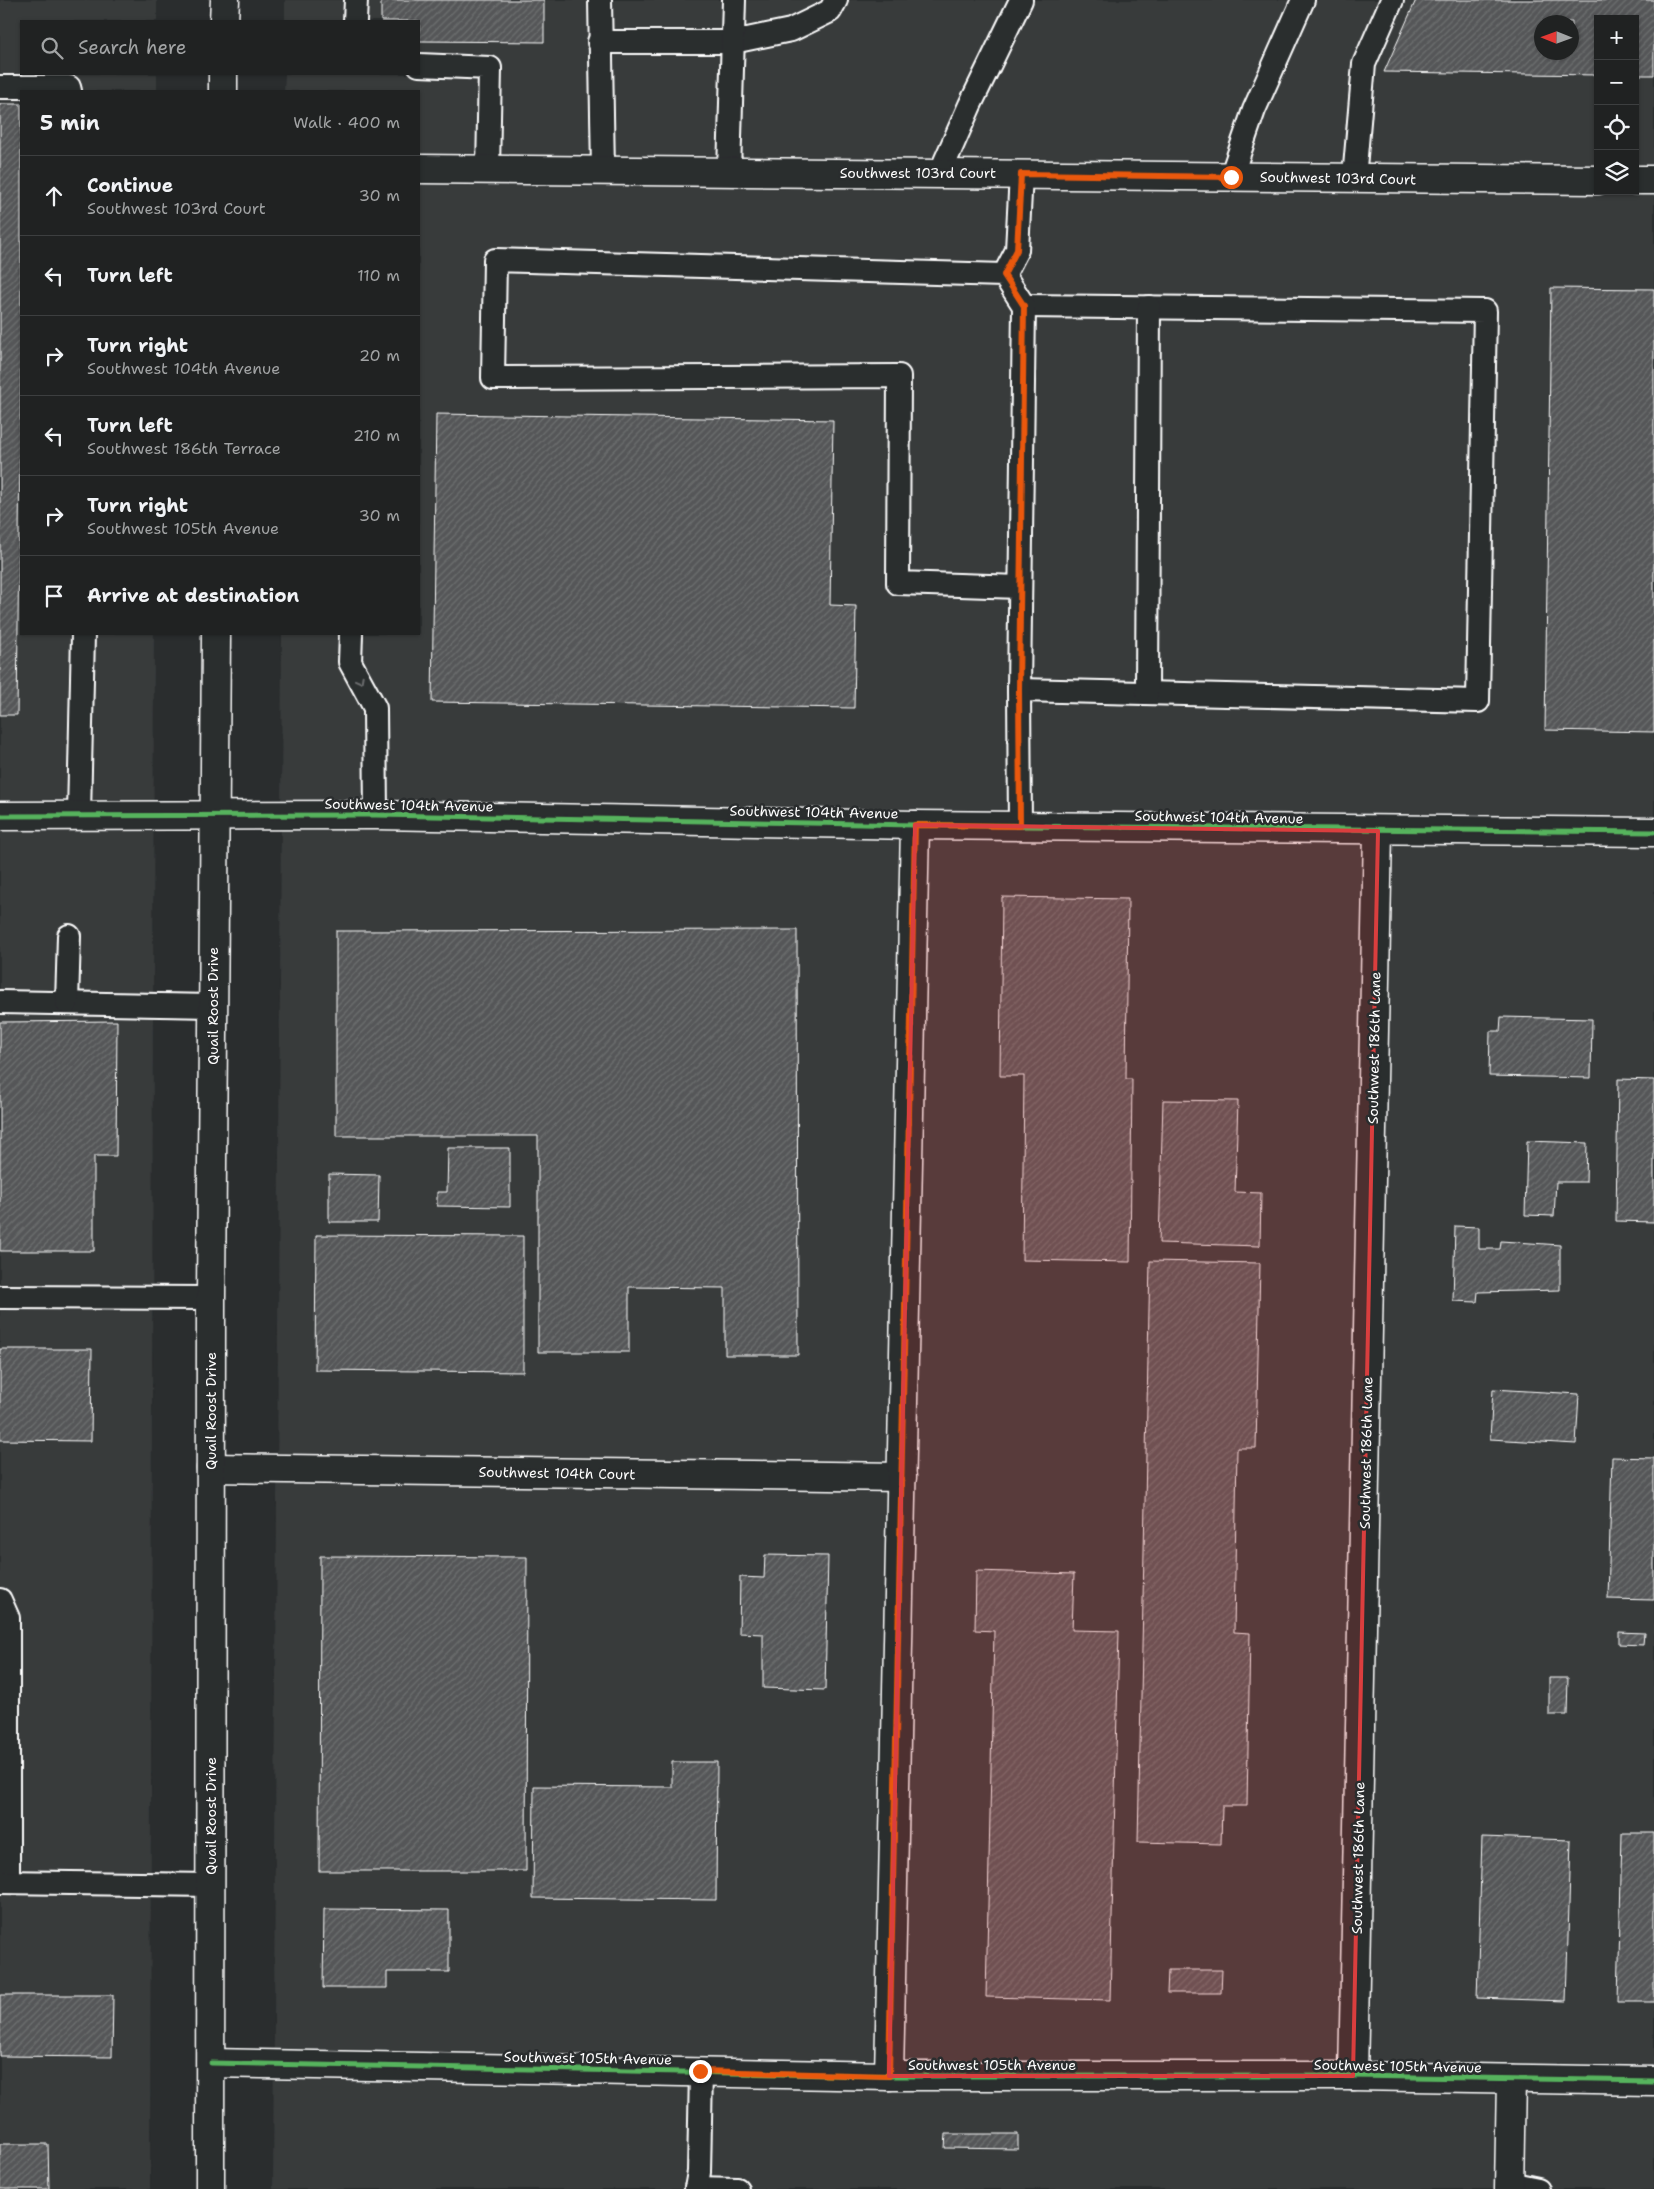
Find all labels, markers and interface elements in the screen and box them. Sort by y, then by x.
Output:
north arrow [1534,15,1579,60]
map controls [1594,15,1639,195]
button: + [1594,15,1639,60]
search box [20,20,420,75]
icon: search [38,34,66,62]
text: Search here [78,35,187,60]
button: − [1594,60,1639,105]
button: locate [1594,105,1639,150]
text: 5 min [40,109,100,137]
text: Walk · 400 m [293,112,400,133]
button: layers [1594,150,1639,195]
street label: Southwest 103rd Court [840,164,996,182]
route start [1220,166,1243,189]
street label: Southwest 103rd Court [1260,168,1416,188]
text: Continue [87,173,173,198]
icon: ahead [40,182,68,210]
text: 30 m [359,185,400,206]
text: Southwest 103rd Court [87,198,266,219]
icon: left [40,262,68,290]
text: Turn left [87,263,173,288]
text: 110 m [357,265,400,286]
text: Turn right [87,333,188,358]
icon: right [40,342,68,370]
text: 20 m [359,345,400,366]
text: Southwest 104th Avenue [87,358,280,379]
text: Turn left [87,413,173,438]
icon: left [40,422,68,450]
text: 210 m [353,425,400,446]
text: Southwest 186th Terrace [87,438,281,459]
text: Turn right [87,493,188,518]
icon: right [40,502,68,530]
text: 30 m [359,505,400,526]
text: Southwest 105th Avenue [87,518,279,539]
icon: arrive [40,582,68,610]
text: Arrive at destination [87,583,299,608]
one-way arrow [354,675,364,684]
street label: Southwest 104th Avenue [324,795,494,815]
street label: Southwest 104th Avenue [729,802,899,822]
street label: Southwest 104th Avenue [1134,807,1304,827]
street label: Quail Roost Drive [204,947,222,1065]
street label: Southwest 186th Lane [1364,972,1384,1124]
street label: Quail Roost Drive [202,1352,220,1470]
street label: Southwest 186th Lane [1356,1377,1376,1529]
street label: Southwest 104th Court [478,1463,636,1483]
street label: Quail Roost Drive [202,1757,220,1875]
street label: Southwest 186th Lane [1348,1782,1368,1934]
street label: Southwest 105th Avenue [504,2048,672,2068]
street label: Southwest 105th Avenue [908,2056,1076,2074]
street label: Southwest 105th Avenue [1314,2056,1482,2076]
route end [689,2060,712,2083]

